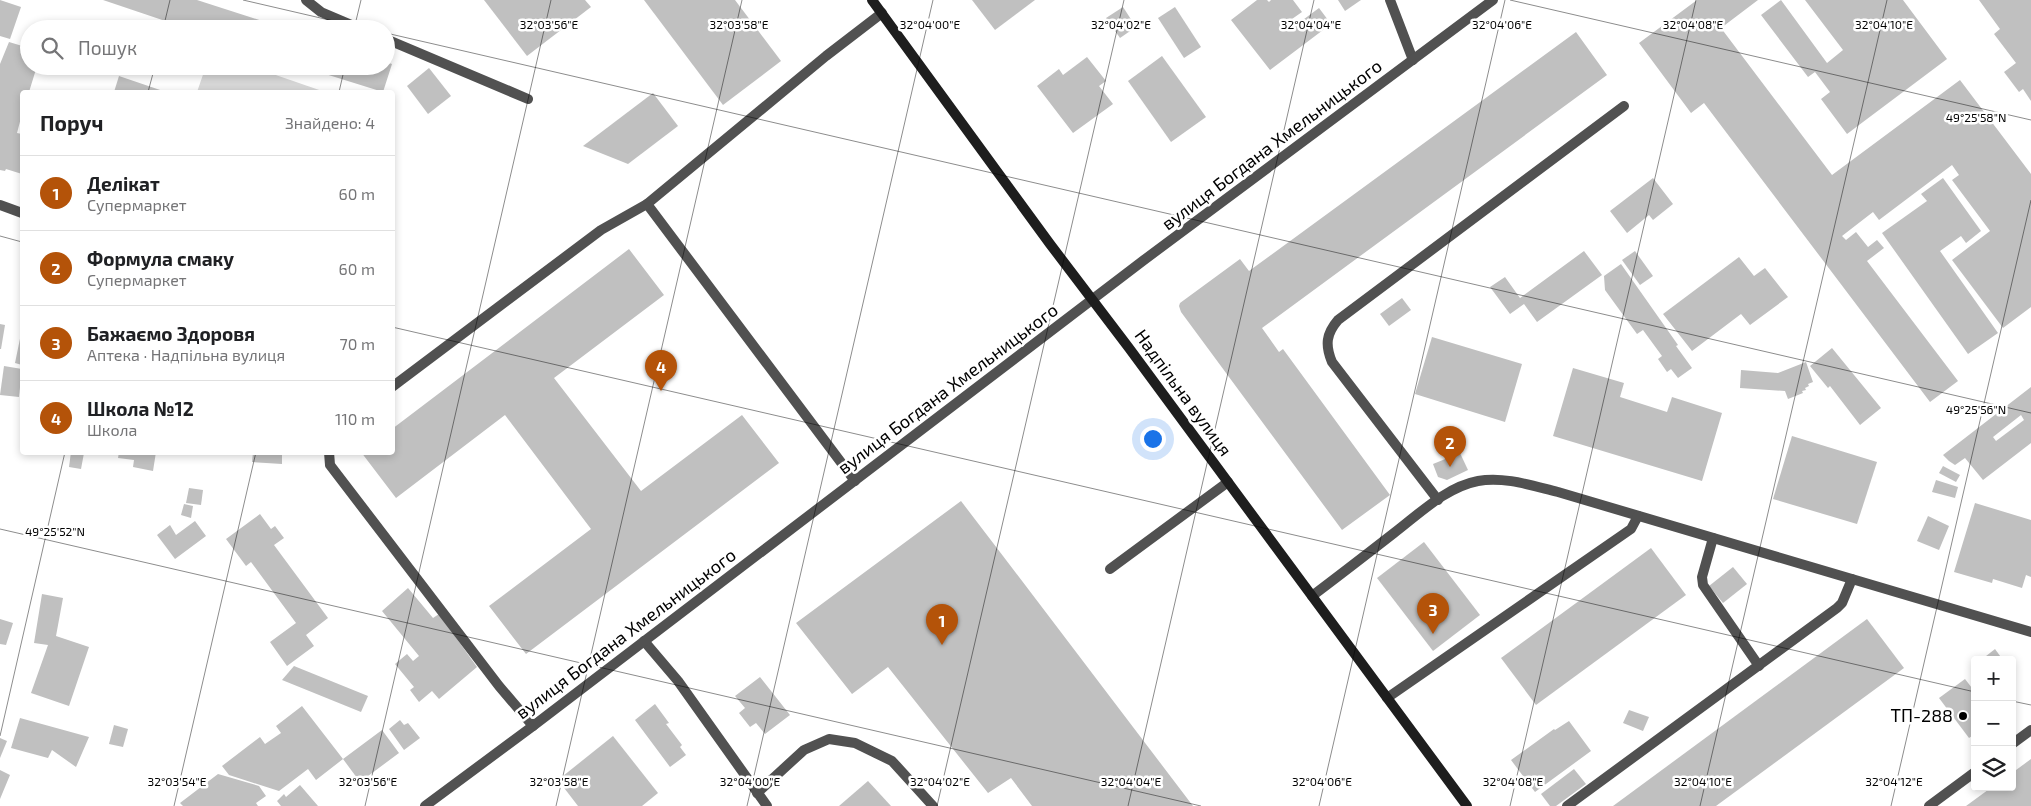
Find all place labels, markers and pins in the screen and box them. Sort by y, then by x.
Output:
pin: 4 [645,350,677,391]
pin: 2 [1434,426,1466,467]
pin: 3 [1417,593,1449,634]
pin: 1 [926,604,958,645]
place label: ТП-288 [1890,704,1953,726]
marker: ТП-288 [1957,710,1969,722]

